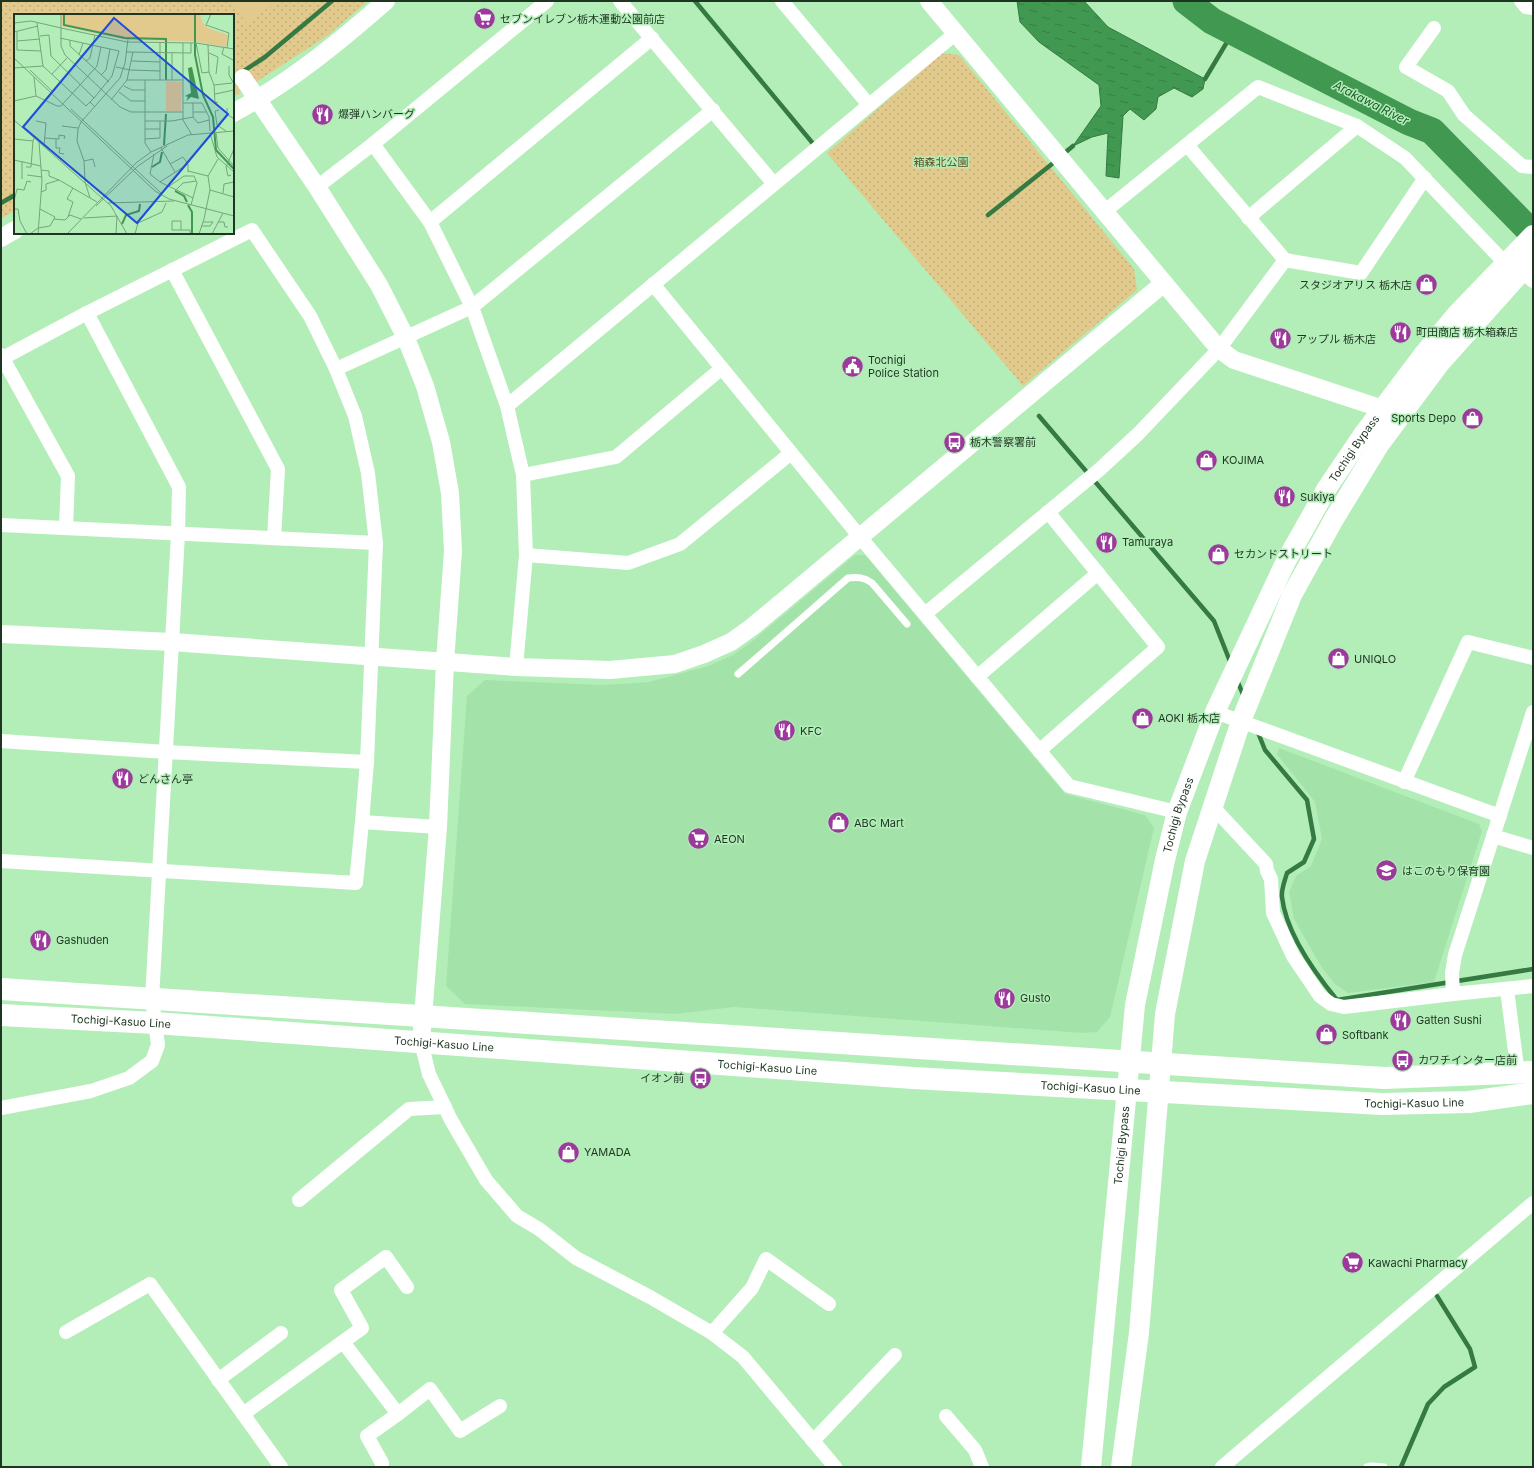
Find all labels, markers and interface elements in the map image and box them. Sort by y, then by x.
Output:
supermarket icon: セブンイレブン栃木運動公園前店 [472,6,498,32]
place label: セブンイレブン栃木運動公園前店 [500,12,665,26]
inset map [14,14,234,234]
water label: Arakawa River [1330,77,1412,128]
restaurant icon: 爆弾ハンバーグ [309,101,335,127]
place label: 爆弾ハンバーグ [338,107,415,121]
park label: 箱森北公園 [914,155,969,169]
shop icon: スタジオアリス 栃木店 [1414,272,1440,298]
place label: スタジオアリス 栃木店 [1299,278,1412,292]
restaurant icon: 町田商店 栃木箱森店 [1388,319,1414,345]
place label: 町田商店 栃木箱森店 [1416,325,1518,339]
restaurant icon: アップル 栃木店 [1268,326,1294,352]
place label: アップル 栃木店 [1296,332,1376,346]
public building icon: Tochigi Police Station [840,353,866,379]
place label: Tochigi Police Station [868,353,939,380]
shop icon: Sports Depo [1459,405,1485,431]
place label: Sports Depo [1391,411,1456,425]
street label: Tochigi Bypass [1326,412,1382,485]
bus stop icon: 栃木警察署前 [942,429,968,455]
place label: 栃木警察署前 [970,435,1036,449]
shop icon: KOJIMA [1193,447,1219,473]
place label: KOJIMA [1222,453,1265,467]
restaurant icon: Sukiya [1272,484,1298,510]
place label: Sukiya [1300,490,1335,504]
restaurant icon: Tamuraya [1093,529,1119,555]
place label: Tamuraya [1122,535,1173,549]
shop icon: セカンドストリート [1205,541,1231,567]
place label: セカンドストリート [1234,547,1333,561]
shop icon: UNIQLO [1326,646,1352,672]
place label: UNIQLO [1354,652,1396,666]
shop icon: AOKI 栃木店 [1129,705,1155,731]
place label: AOKI 栃木店 [1158,711,1220,725]
restaurant icon: KFC [771,718,797,744]
place label: KFC [800,724,822,738]
restaurant icon: どんさん亭 [110,766,136,792]
place label: どんさん亭 [138,772,193,786]
street label: Tochigi Bypass [1160,775,1197,855]
shop icon: ABC Mart [825,810,851,836]
place label: ABC Mart [854,816,904,830]
supermarket icon: AEON [685,826,711,852]
place label: AEON [714,832,745,846]
school or university icon: はこのもり保育園 [1374,858,1400,884]
place label: はこのもり保育園 [1402,864,1490,878]
restaurant icon: Gashuden [27,927,53,953]
place label: Gashuden [56,933,109,947]
restaurant icon: Gusto [991,985,1017,1011]
place label: Gusto [1020,991,1051,1005]
restaurant icon: Gatten Sushi [1388,1007,1414,1033]
street label: Tochigi-Kasuo Line [70,1012,171,1031]
place label: Gatten Sushi [1416,1013,1482,1027]
shop icon: Softbank [1313,1022,1339,1048]
place label: Softbank [1342,1028,1389,1042]
street label: Tochigi-Kasuo Line [394,1033,495,1055]
bus stop icon: カワチインター店前 [1389,1047,1415,1073]
place label: カワチインター店前 [1418,1053,1517,1067]
street label: Tochigi-Kasuo Line [717,1057,818,1078]
bus stop icon: イオン前 [687,1065,713,1091]
place label: イオン前 [640,1071,684,1085]
street label: Tochigi-Kasuo Line [1040,1078,1141,1098]
street label: Tochigi-Kasuo Line [1364,1095,1464,1111]
street label: Tochigi Bypass [1111,1105,1132,1185]
shop icon: YAMADA [556,1139,582,1165]
place label: YAMADA [584,1145,631,1159]
supermarket icon: Kawachi Pharmacy [1340,1250,1366,1276]
place label: Kawachi Pharmacy [1368,1256,1467,1270]

